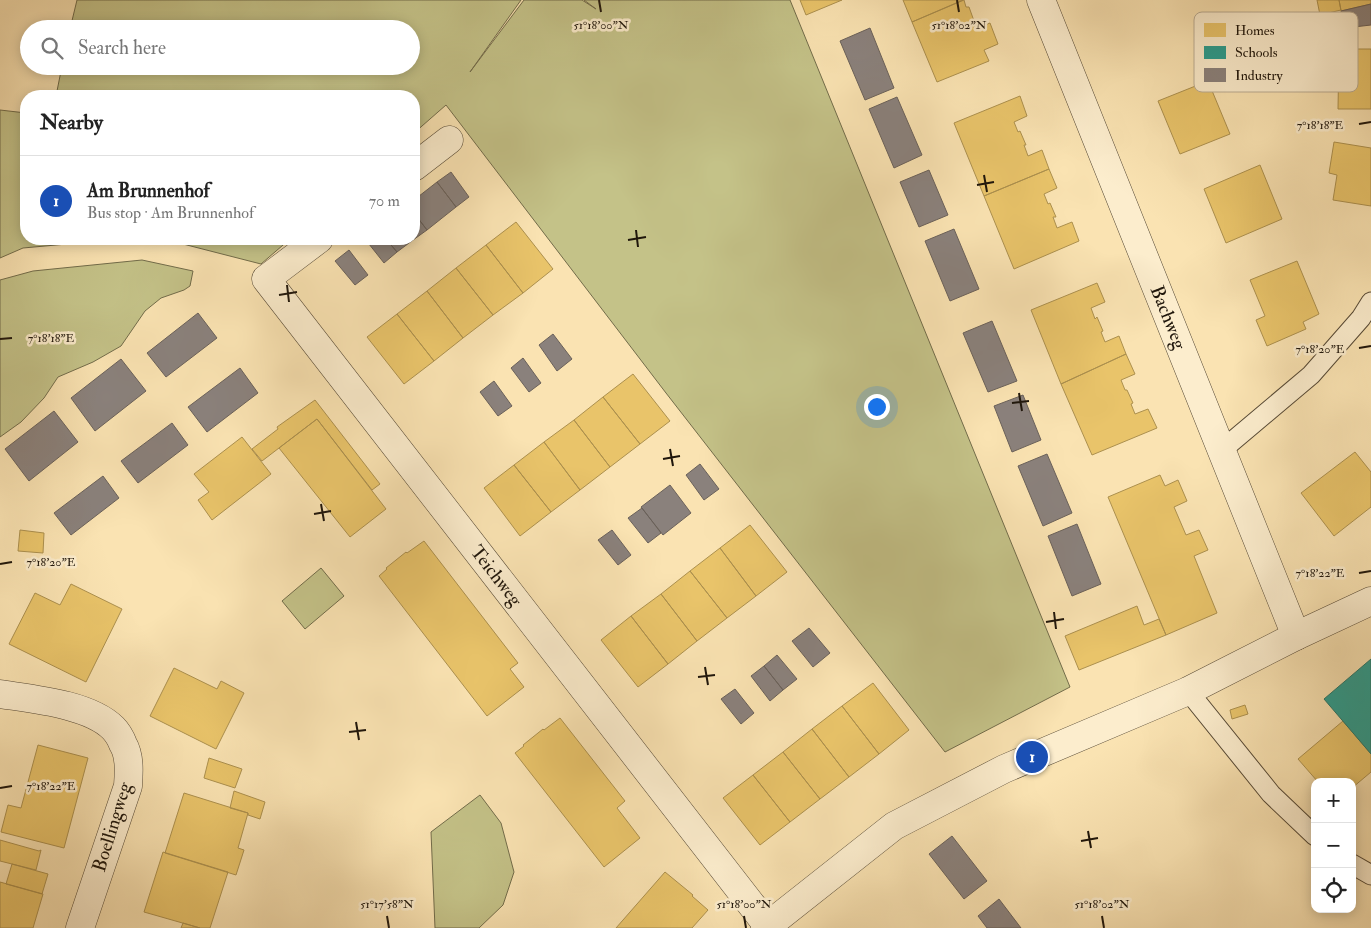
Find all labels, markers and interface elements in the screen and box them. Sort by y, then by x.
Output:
legend [1194,12,1358,92]
text: 51°18'00"N [573,18,629,33]
text: 51°18'02"N [931,18,987,33]
search box [20,20,420,75]
text: Homes [1235,22,1275,39]
icon: search [38,34,66,62]
text: Search here [78,36,166,60]
text: Schools [1235,44,1278,61]
text: Industry [1235,67,1284,85]
text: Nearby [40,109,103,136]
text: 7°18'18"E [1297,118,1344,133]
text: Am Brunnenhof [87,179,210,203]
text: 1 [53,191,59,211]
text: 70 m [369,191,400,211]
text: Bus stop · Am Brunnenhof [87,203,254,223]
street label: Bachweg [1145,282,1192,353]
text: 7°18'18"E [28,331,75,346]
text: 7°18'20"E [1296,342,1345,357]
your location [864,394,890,420]
street label: Teichweg [465,540,528,612]
text: 7°18'20"E [27,555,76,570]
text: 7°18'22"E [1296,566,1345,581]
pin: 1 [1016,738,1048,776]
map controls [1311,778,1356,913]
button: + [1311,778,1356,823]
text: 7°18'22"E [27,779,76,794]
street label: Boellingweg [87,779,137,875]
button: − [1311,823,1356,868]
button: locate [1311,868,1356,913]
text: 51°17'58"N [360,897,414,912]
text: 51°18'00"N [716,897,772,912]
text: 51°18'02"N [1074,897,1130,912]

